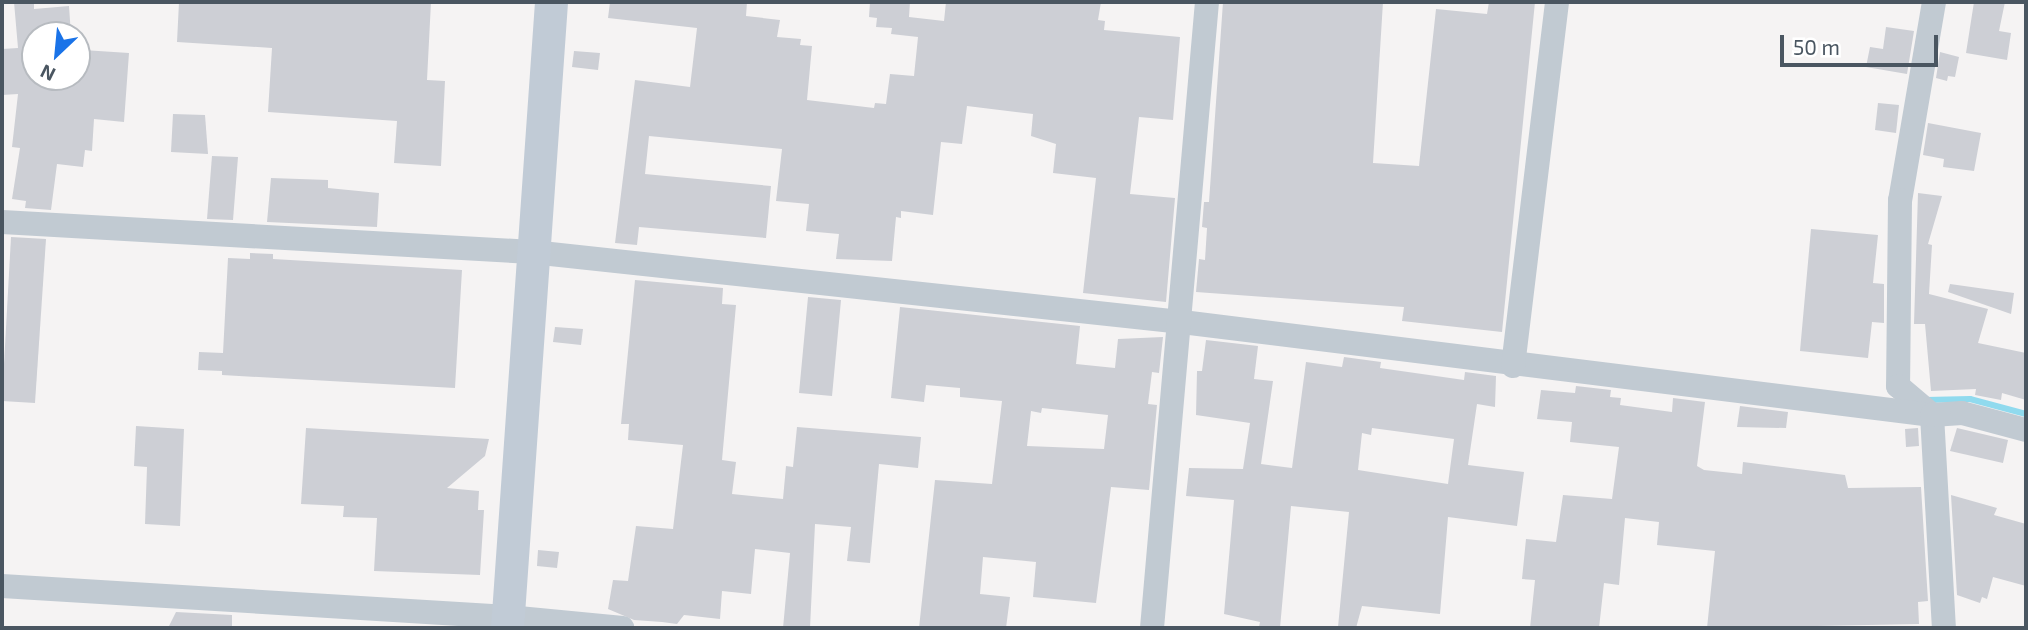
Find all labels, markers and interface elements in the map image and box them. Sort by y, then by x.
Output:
north arrow [21,21,91,91]
scale bar [1783,21,1940,65]
text: 50 m [1793,34,1840,59]
text: N [36,60,59,87]

